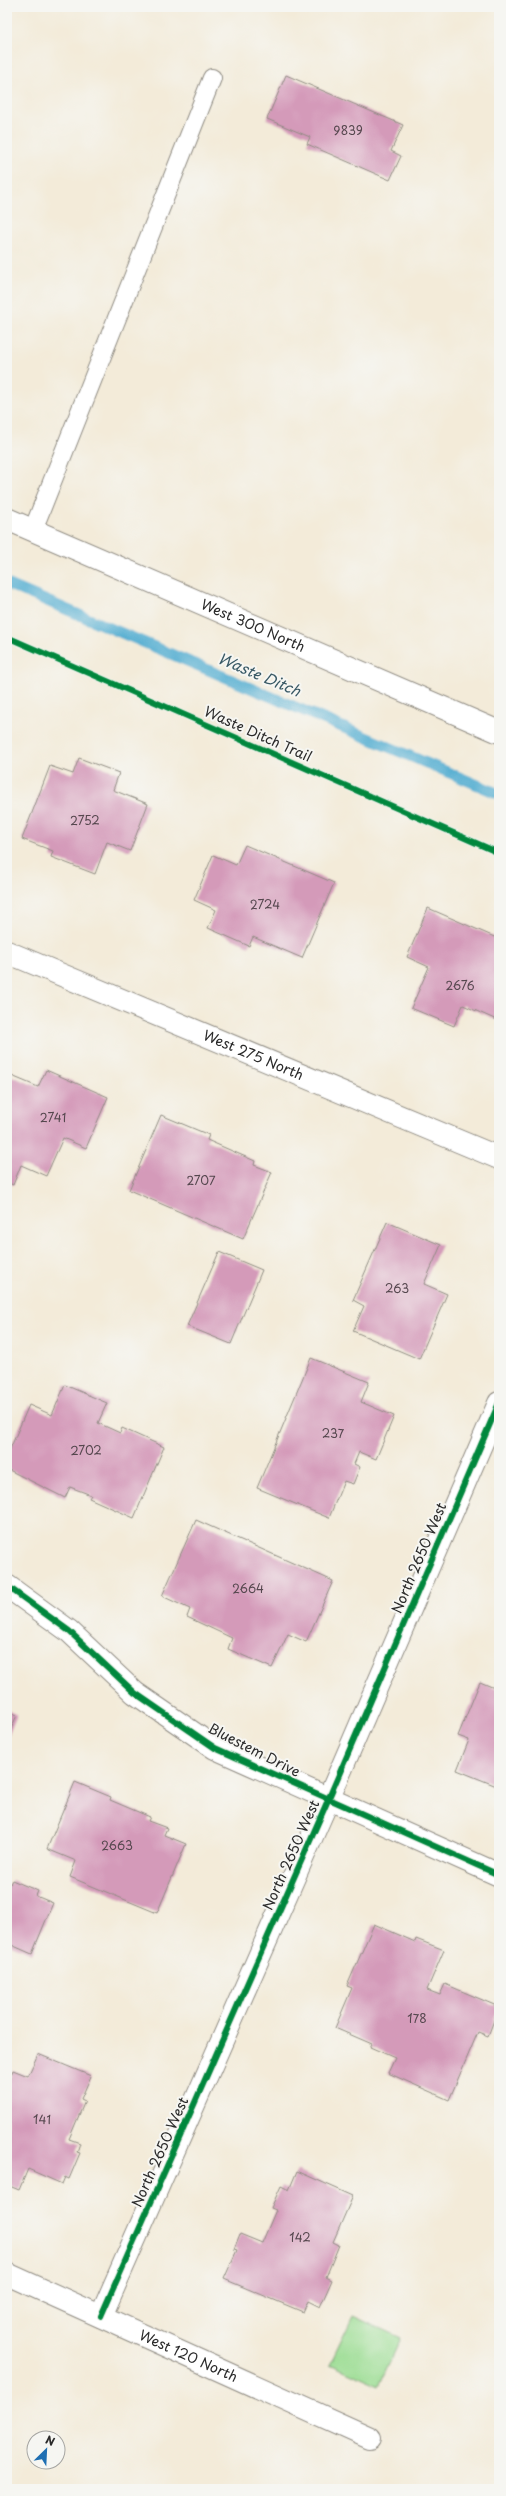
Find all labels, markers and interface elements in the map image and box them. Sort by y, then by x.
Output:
house number: 9839 [333,121,363,139]
street label: West 300 North [198,593,309,657]
water label: Waste Ditch [215,646,305,702]
street label: Waste Ditch Trail [201,700,316,767]
house number: 2752 [70,811,100,829]
house number: 2724 [250,895,280,913]
house number: 2676 [445,976,475,994]
street label: West 275 North [200,1024,307,1085]
house number: 2741 [40,1108,66,1126]
house number: 2707 [186,1171,216,1189]
house number: 263 [385,1279,409,1297]
house number: 237 [322,1424,345,1442]
house number: 2702 [70,1441,102,1459]
street label: North 2650 West [386,1499,452,1617]
house number: 2664 [232,1579,264,1597]
street label: Bluestem Drive [204,1717,304,1782]
street label: North 2650 West [257,1796,324,1913]
house number: 2663 [101,1836,133,1854]
house number: 178 [407,2009,427,2027]
street label: North 2650 West [126,2093,193,2210]
house number: 141 [33,2110,51,2128]
house number: 142 [289,2228,311,2246]
street label: West 120 North [136,2324,241,2387]
north arrow [26,2430,66,2470]
text: N [43,2431,58,2450]

